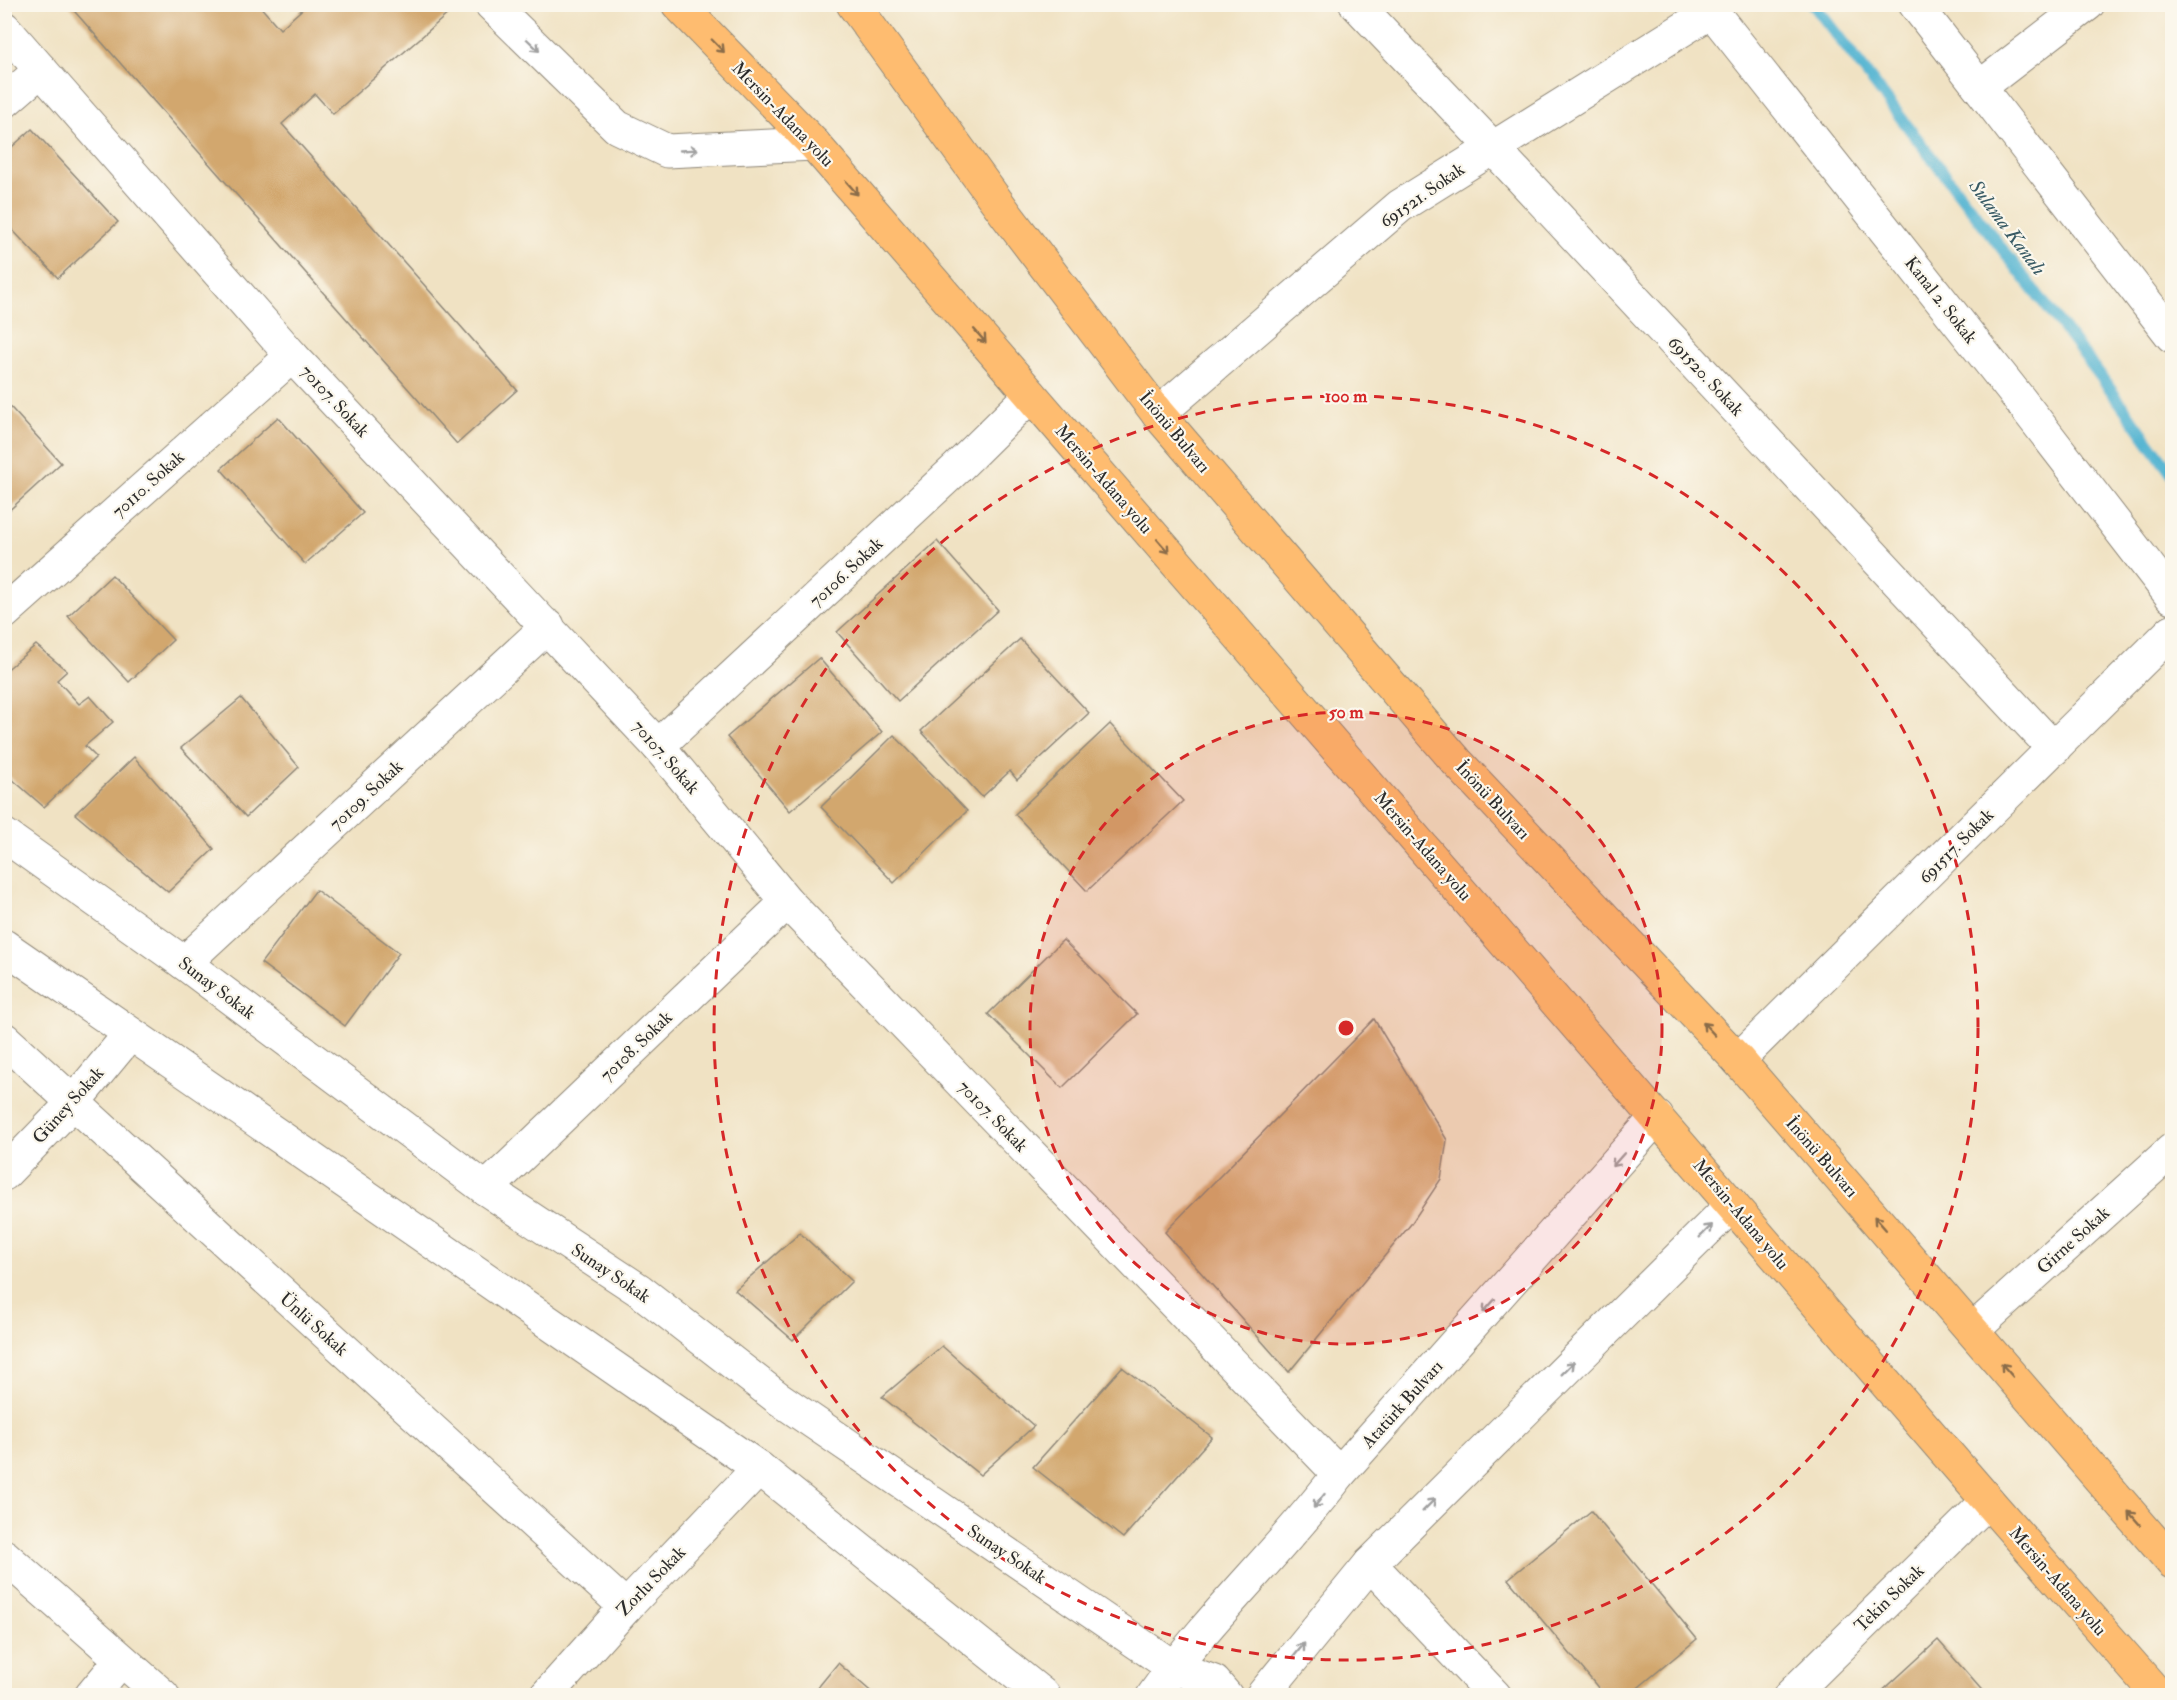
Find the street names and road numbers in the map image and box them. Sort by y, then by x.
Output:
street label: Mersin-Adana yolu [727,57,839,172]
street label: 691521. Sokak [1375,158,1469,233]
street label: Kanal 2. Sokak [1899,252,1982,349]
street label: 691520. Sokak [1663,332,1749,421]
street label: 70107. Sokak [295,360,374,443]
street label: İnönü Bulvarı [1134,387,1216,478]
street label: Mersin-Adana yolu [1050,420,1157,539]
street label: 70110. Sokak [107,446,190,523]
street label: 70106. Sokak [805,532,888,612]
street label: 70107. Sokak [627,715,704,800]
street label: 70109. Sokak [325,755,408,835]
street label: İnönü Bulvarı [1450,756,1535,845]
street label: Mersin-Adana yolu [1369,787,1476,906]
street label: 691517. Sokak [1914,804,1999,889]
street label: Sunay Sokak [174,952,260,1025]
street label: 70108. Sokak [595,1006,678,1086]
street label: Güney Sokak [28,1062,109,1149]
street label: 70107. Sokak [953,1076,1033,1157]
street label: İnönü Bulvarı [1780,1112,1863,1203]
street label: Mersin-Adana yolu [1688,1154,1794,1274]
street label: Girne Sokak [2032,1201,2115,1279]
street label: Sunay Sokak [567,1239,655,1308]
street label: Ünlü Sokak [275,1287,353,1361]
street label: Atatürk Bulvarı [1356,1355,1448,1454]
street label: Sunay Sokak [963,1520,1051,1589]
street label: Mersin-Adana yolu [2004,1522,2111,1641]
street label: Zorlu Sokak [612,1541,691,1622]
street label: Tekin Sokak [1850,1559,1929,1637]

